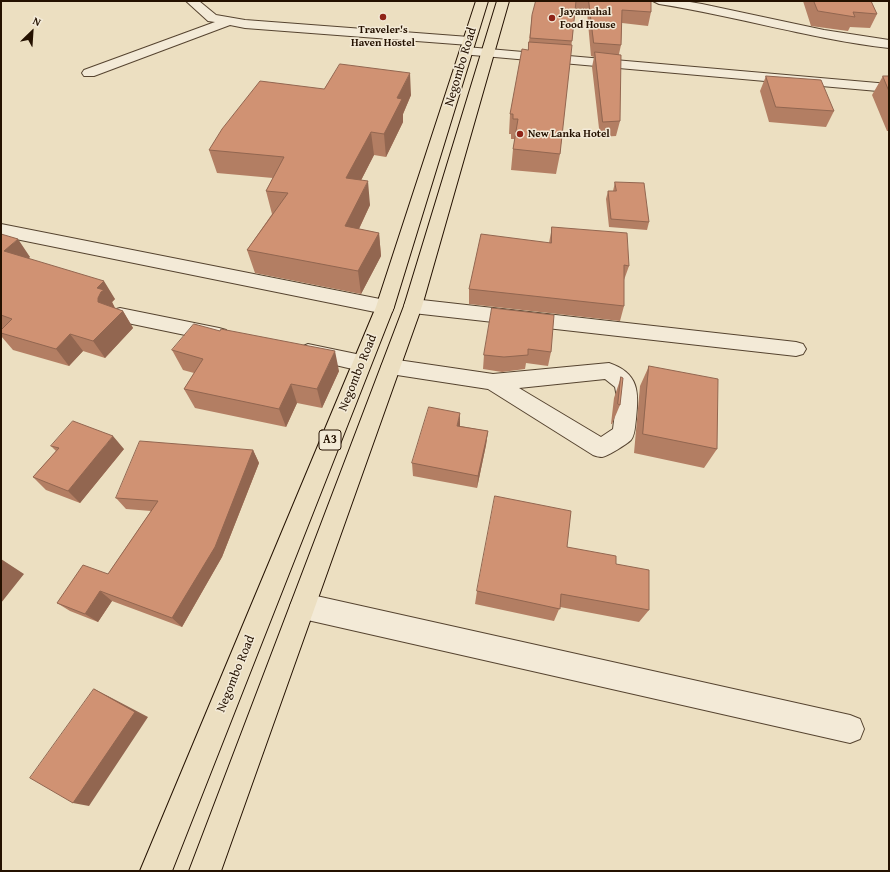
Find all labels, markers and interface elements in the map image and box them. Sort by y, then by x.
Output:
place label: Jayamahal Food House [560,5,616,31]
north arrow [12,12,52,52]
text: N [30,12,44,30]
marker: Traveler's Haven Hostel [378,12,388,22]
marker: Jayamahal Food House [547,13,557,23]
place label: Traveler's Haven Hostel [351,23,415,49]
street label: Negombo Road [442,26,480,108]
place label: New Lanka Hotel [528,127,610,141]
marker: New Lanka Hotel [515,129,525,139]
street label: Negombo Road [335,332,381,414]
road number: A3 [319,430,341,450]
street label: Negombo Road [213,633,259,715]

